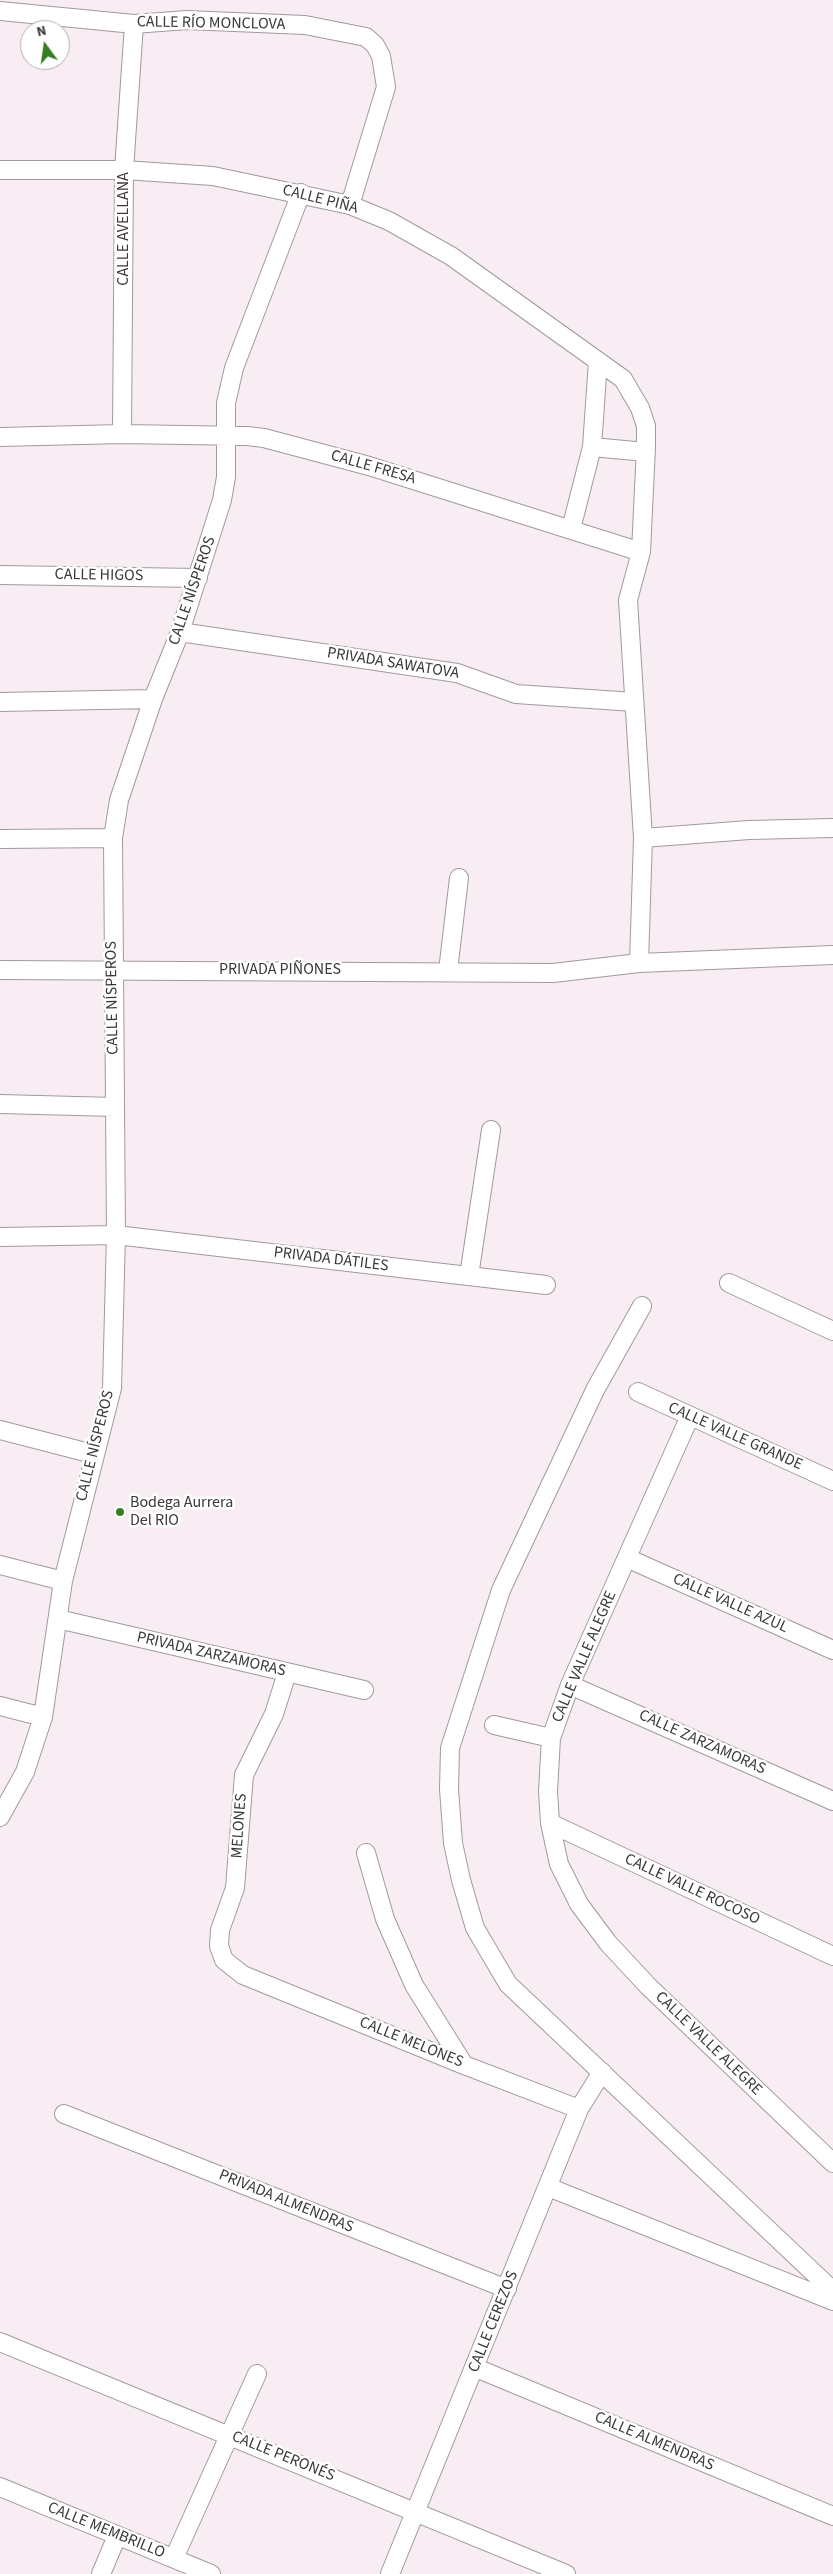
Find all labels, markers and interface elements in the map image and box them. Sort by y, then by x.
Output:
street label: CALLE RÍO MONCLOVA [137,13,285,35]
north arrow [20,20,70,70]
text: N [35,21,49,42]
street label: CALLE AVELLANA [114,172,134,286]
street label: CALLE PIÑA [280,181,360,219]
street label: CALLE FRESA [328,447,418,489]
street label: CALLE NÍSPEROS [165,534,221,648]
street label: CALLE HIGOS [54,566,144,586]
street label: PRIVADA SAWATOVA [326,644,460,684]
street label: CALLE NÍSPEROS [102,941,124,1055]
street label: PRIVADA PIÑONES [219,960,341,980]
street label: PRIVADA DÁTILES [272,1243,390,1277]
street label: CALLE NÍSPEROS [73,1388,119,1504]
street label: CALLE VALLE GRANDE [665,1399,805,1475]
place label: Bodega Aurrera Del RIO [130,1493,233,1531]
marker: Bodega Aurrera Del RIO [114,1506,126,1518]
street label: CALLE VALLE AZUL [669,1570,791,1638]
street label: CALLE VALLE ALEGRE [549,1588,621,1726]
street label: PRIVADA ZARZAMORAS [135,1628,287,1682]
street label: CALLE ZARZAMORAS [636,1706,768,1780]
street label: MELONES [228,1793,252,1859]
street label: CALLE VALLE ROCOSO [621,1850,763,1930]
street label: CALLE VALLE ALEGRE [651,1988,765,2100]
street label: CALLE MELONES [356,2013,466,2073]
street label: PRIVADA ALMENDRAS [216,2166,356,2238]
street label: CALLE CEREZOS [465,2269,523,2375]
street label: CALLE ALMENDRAS [591,2408,717,2476]
street label: CALLE PERONÉS [229,2428,337,2486]
street label: CALLE MEMBRILLO [44,2499,168,2563]

